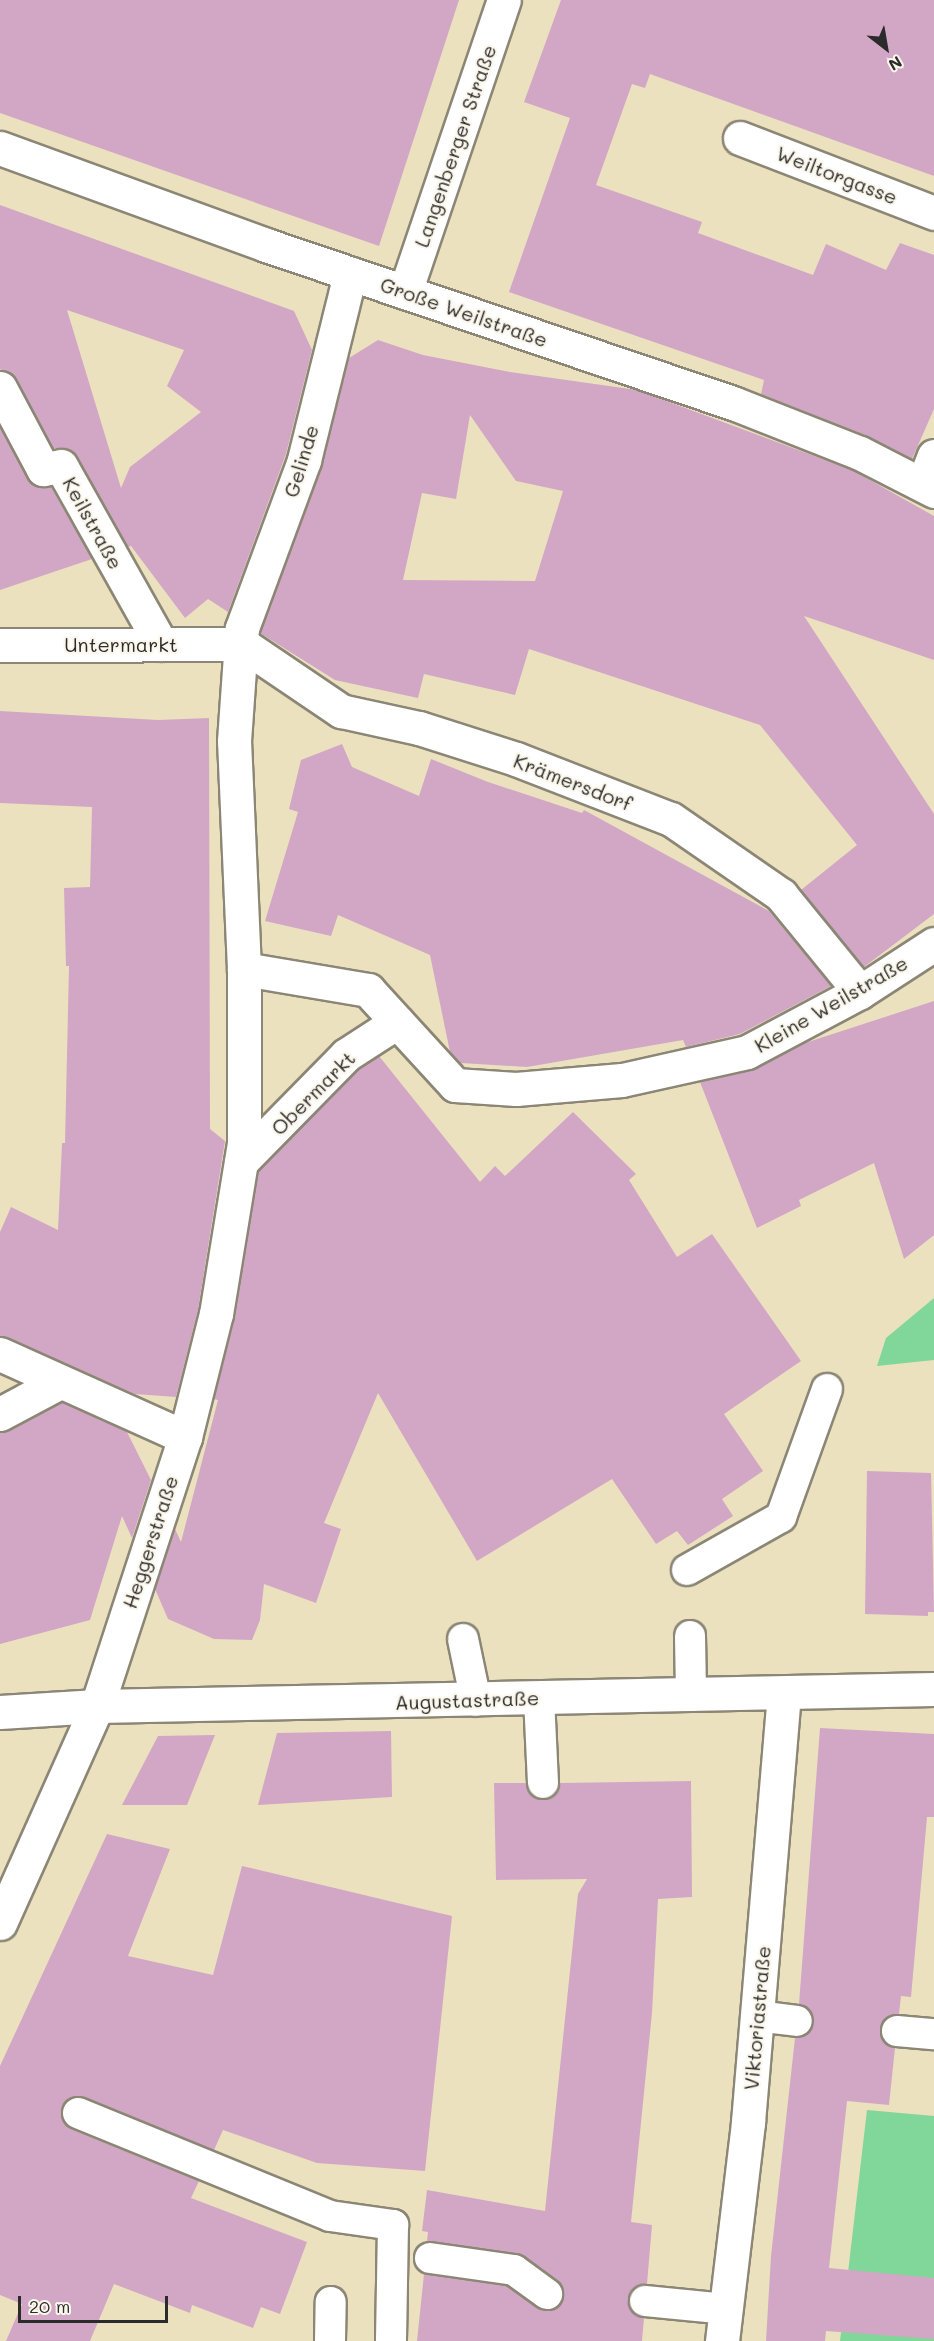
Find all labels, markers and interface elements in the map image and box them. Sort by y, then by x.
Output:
north arrow [856,18,916,78]
street label: Langenberger Straße [409,42,501,250]
text: N [885,52,906,76]
street label: Weiltorgasse [773,141,901,209]
street label: Große Weilstraße [377,272,551,352]
street label: Gelinde [279,422,323,500]
street label: Keilstraße [58,473,128,573]
street label: Untermarkt [64,632,178,656]
street label: Krämersdorf [510,748,636,816]
street label: Kleine Weilstraße [750,950,912,1058]
street label: Obermarkt [266,1046,360,1140]
street label: Heggerstraße [117,1473,183,1611]
street label: Augustastraße [394,1685,540,1715]
street label: Viktoriastraße [739,1945,775,2091]
scale bar [21,2284,171,2322]
text: 20 m [29,2294,70,2318]

